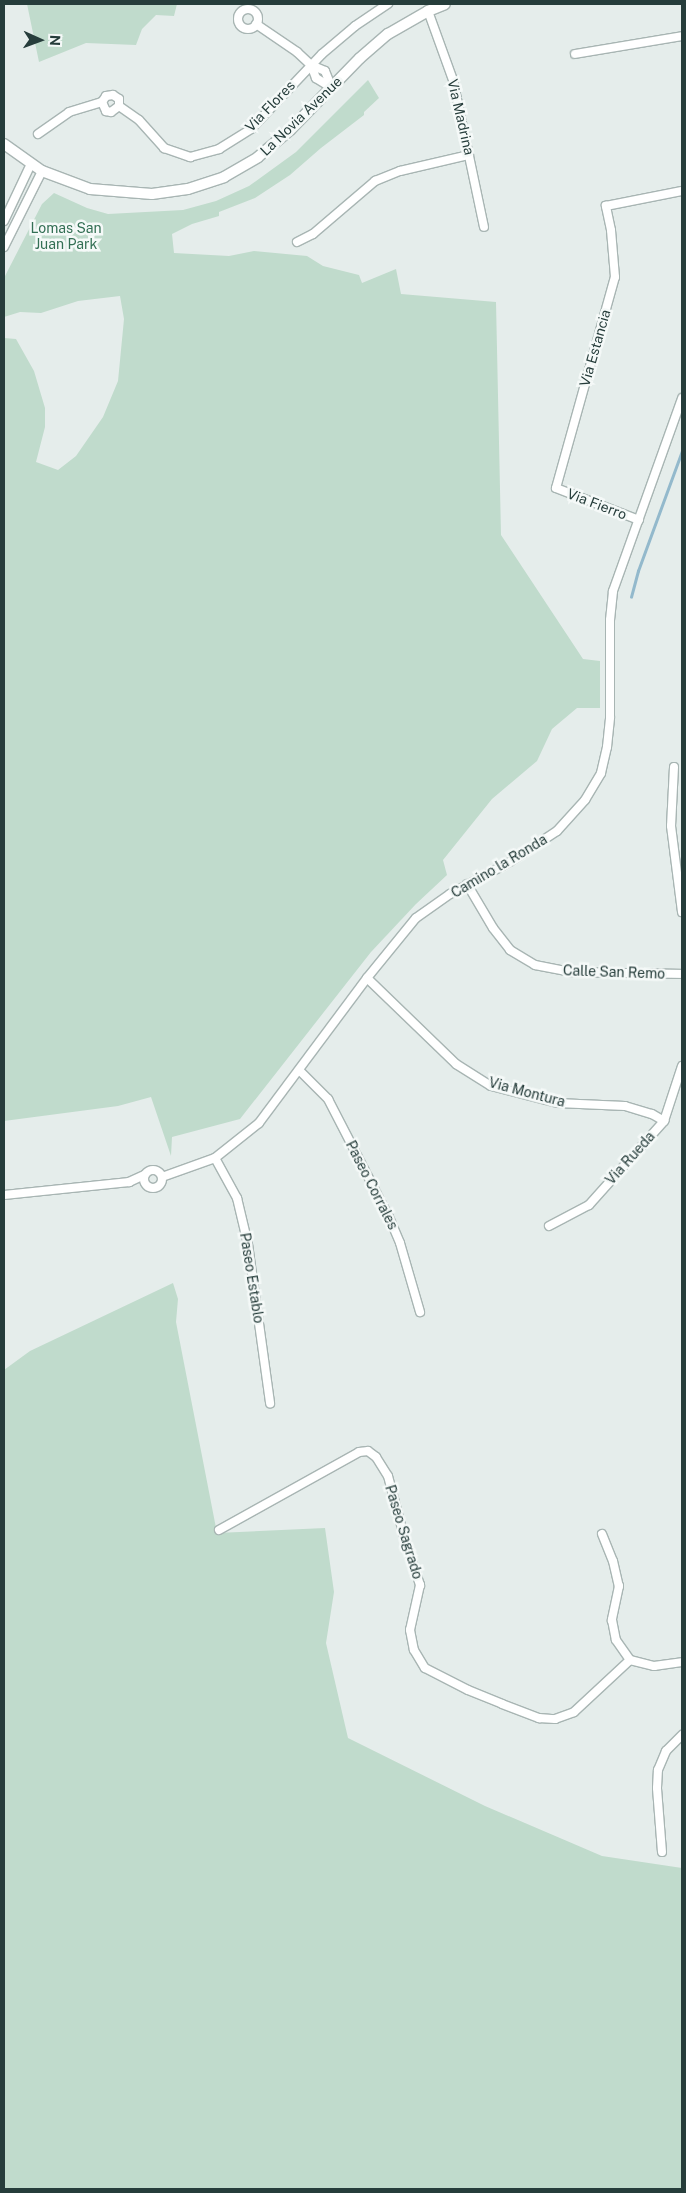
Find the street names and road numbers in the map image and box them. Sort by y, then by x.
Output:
street label: La Novia Avenue [257,73,345,159]
street label: Via Flores [242,77,298,135]
street label: Via Madrina [444,77,478,157]
street label: Via Estancia [576,308,614,388]
street label: Via Fierro [565,485,629,523]
street label: Camino la Ronda [448,831,550,901]
street label: Calle San Remo [563,962,665,982]
street label: Via Montura [487,1074,567,1110]
street label: Via Rueda [602,1128,658,1188]
street label: Paseo Corrales [342,1138,402,1232]
street label: Paseo Establo [237,1231,267,1325]
street label: Paseo Sagrado [382,1483,426,1581]

